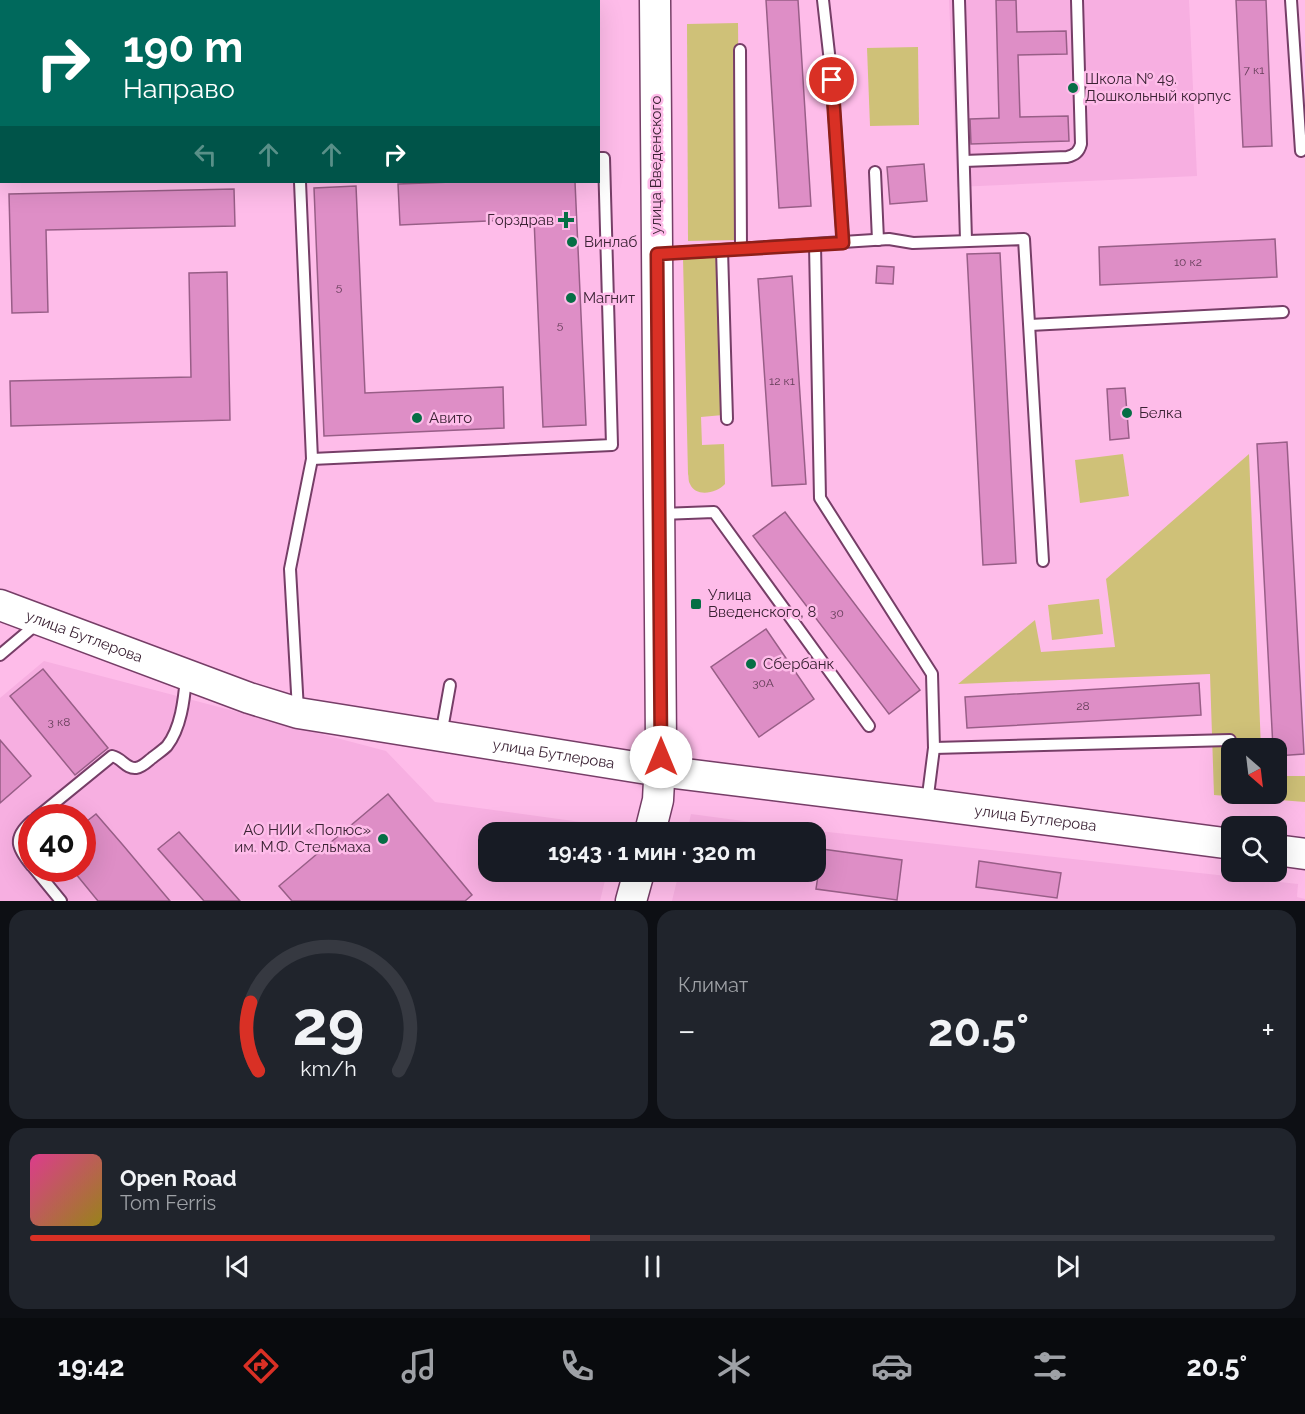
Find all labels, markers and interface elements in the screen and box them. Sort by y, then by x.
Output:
text: 190 m [123,23,243,72]
icon: right [24,24,102,102]
pin [806,54,857,105]
icon: arrive [815,63,848,96]
house number: 7 к1 [1244,63,1264,77]
place label: Школа № 49. Дошкольный корпус [1085,70,1231,105]
text: Направо [123,73,235,104]
marker: Школа № 49. Дошкольный корпус [1066,81,1080,95]
street label: улица Введенского [647,95,665,234]
icon: left [189,138,222,171]
icon: ahead [252,138,285,171]
icon: ahead [315,138,348,171]
icon: right [378,138,411,171]
place label: Горздрав [487,211,554,229]
marker: Горздрав [559,213,573,227]
place label: Винлаб [584,233,637,251]
marker: Винлаб [565,235,579,249]
house number: 10 к2 [1174,255,1202,269]
house number: 5 [336,280,343,294]
place label: Магнит [583,289,635,307]
marker: Магнит [564,291,578,305]
house number: 5 [557,318,564,332]
house number: 12 к1 [769,374,795,388]
place label: Белка [1139,404,1182,422]
marker: Белка [1120,406,1134,420]
place label: Авито [429,409,472,427]
marker: Авито [410,411,424,425]
place label: Улица Введенского, 8 [708,586,817,621]
marker: Улица Введенского, 8 [689,597,703,611]
house number: 30 [830,606,844,620]
street label: улица Бутлерова [23,607,145,666]
place label: Сбербанк [763,655,834,673]
marker: Сбербанк [744,657,758,671]
house number: 30А [752,676,774,690]
house number: 28 [1076,699,1090,713]
house number: 3 к8 [48,715,70,729]
position arrow [629,725,693,789]
street label: улица Бутлерова [491,735,616,773]
north arrow [1221,738,1287,804]
map controls [1221,738,1287,882]
street label: улица Бутлерова [973,801,1098,835]
speed limit sign: 40 [18,804,96,882]
button: search [1221,816,1287,882]
place label: АО НИИ «Полюс» им. М.Ф. Стельмаха [234,821,371,856]
marker: АО НИИ «Полюс» им. М.Ф. Стельмаха [376,832,390,846]
text: 19:43 · 1 мин · 320 m [548,839,756,865]
text: Климат [678,973,748,997]
text: 29 [293,986,364,1060]
text: 20.5° [928,1004,1029,1057]
text: − [678,1011,696,1050]
text: + [1261,1011,1275,1050]
text: km/h [300,1057,357,1082]
text: Open Road [120,1165,237,1191]
text: Tom Ferris [120,1191,216,1215]
icon: previous [221,1250,254,1283]
icon: pause [636,1250,669,1283]
icon: next [1051,1250,1084,1283]
icon: directions [240,1345,282,1387]
icon: music [398,1345,440,1387]
icon: phone [556,1345,598,1387]
icon: climate [713,1345,755,1387]
icon: car [871,1345,913,1387]
icon: filters [1029,1345,1071,1387]
text: 19:42 [58,1351,124,1382]
text: 20.5° [1187,1351,1247,1382]

